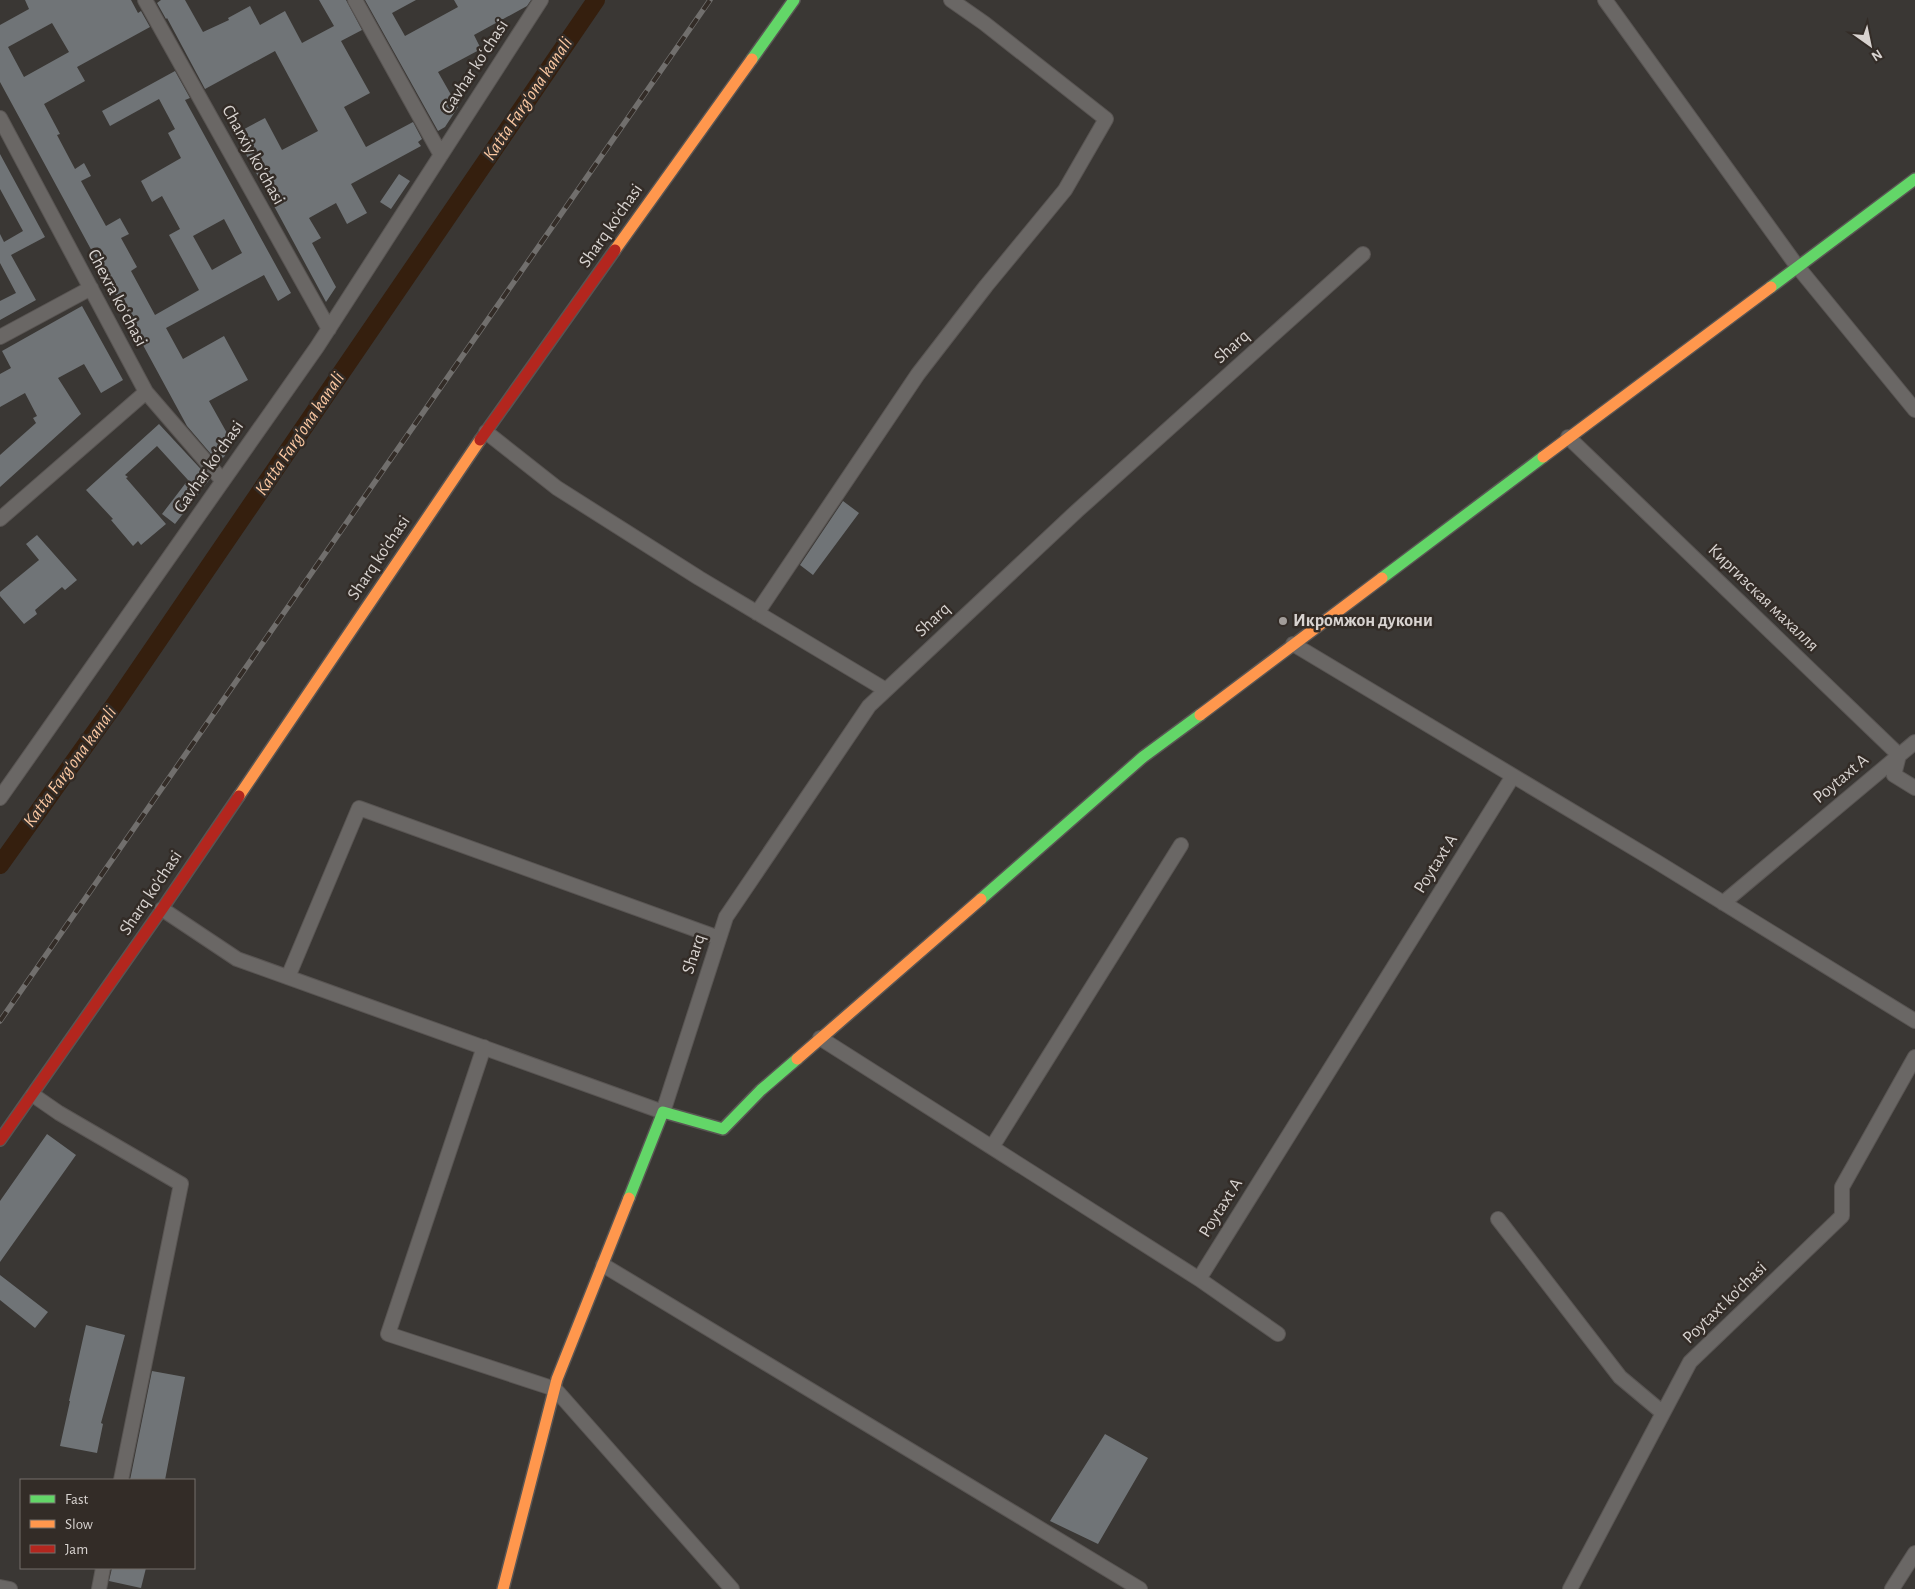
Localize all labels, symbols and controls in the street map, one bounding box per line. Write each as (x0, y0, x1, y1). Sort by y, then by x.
street label: Gavhar koʻchasi (438, 17, 512, 117)
north arrow (1845, 20, 1895, 70)
water label: Katta Farg'ona kanali (480, 34, 576, 164)
text: N (1869, 47, 1884, 64)
street label: Charxiy koʻchasi (218, 102, 288, 208)
street label: Sharq ko'chasi (576, 181, 646, 271)
street label: Chexra koʻchasi (84, 246, 150, 350)
street label: Sharq (1211, 327, 1253, 367)
water label: Katta Farg'ona kanali (252, 369, 348, 499)
street label: Gavhar koʻchasi (171, 418, 247, 516)
street label: Sharq ko'chasi (344, 513, 414, 603)
street label: Киргизская махалля (1704, 541, 1822, 655)
street label: Sharq (912, 600, 954, 640)
place label: Икромжон дукони (1293, 612, 1433, 630)
marker: Икромжон дукони (1277, 615, 1289, 627)
water label: Katta Farg'ona kanali (20, 703, 120, 831)
street label: Poytaxt A (1810, 751, 1872, 807)
street label: Poytaxt A (1411, 831, 1461, 897)
street label: Sharq ko'chasi (116, 848, 186, 938)
street label: Sharq (679, 932, 709, 976)
street label: Poytaxt A (1196, 1175, 1246, 1241)
street label: Poytaxt ko'chasi (1679, 1259, 1771, 1347)
legend (20, 1479, 195, 1569)
text: Fast (65, 1492, 89, 1507)
text: Slow (65, 1517, 93, 1532)
text: Jam (65, 1542, 88, 1557)

